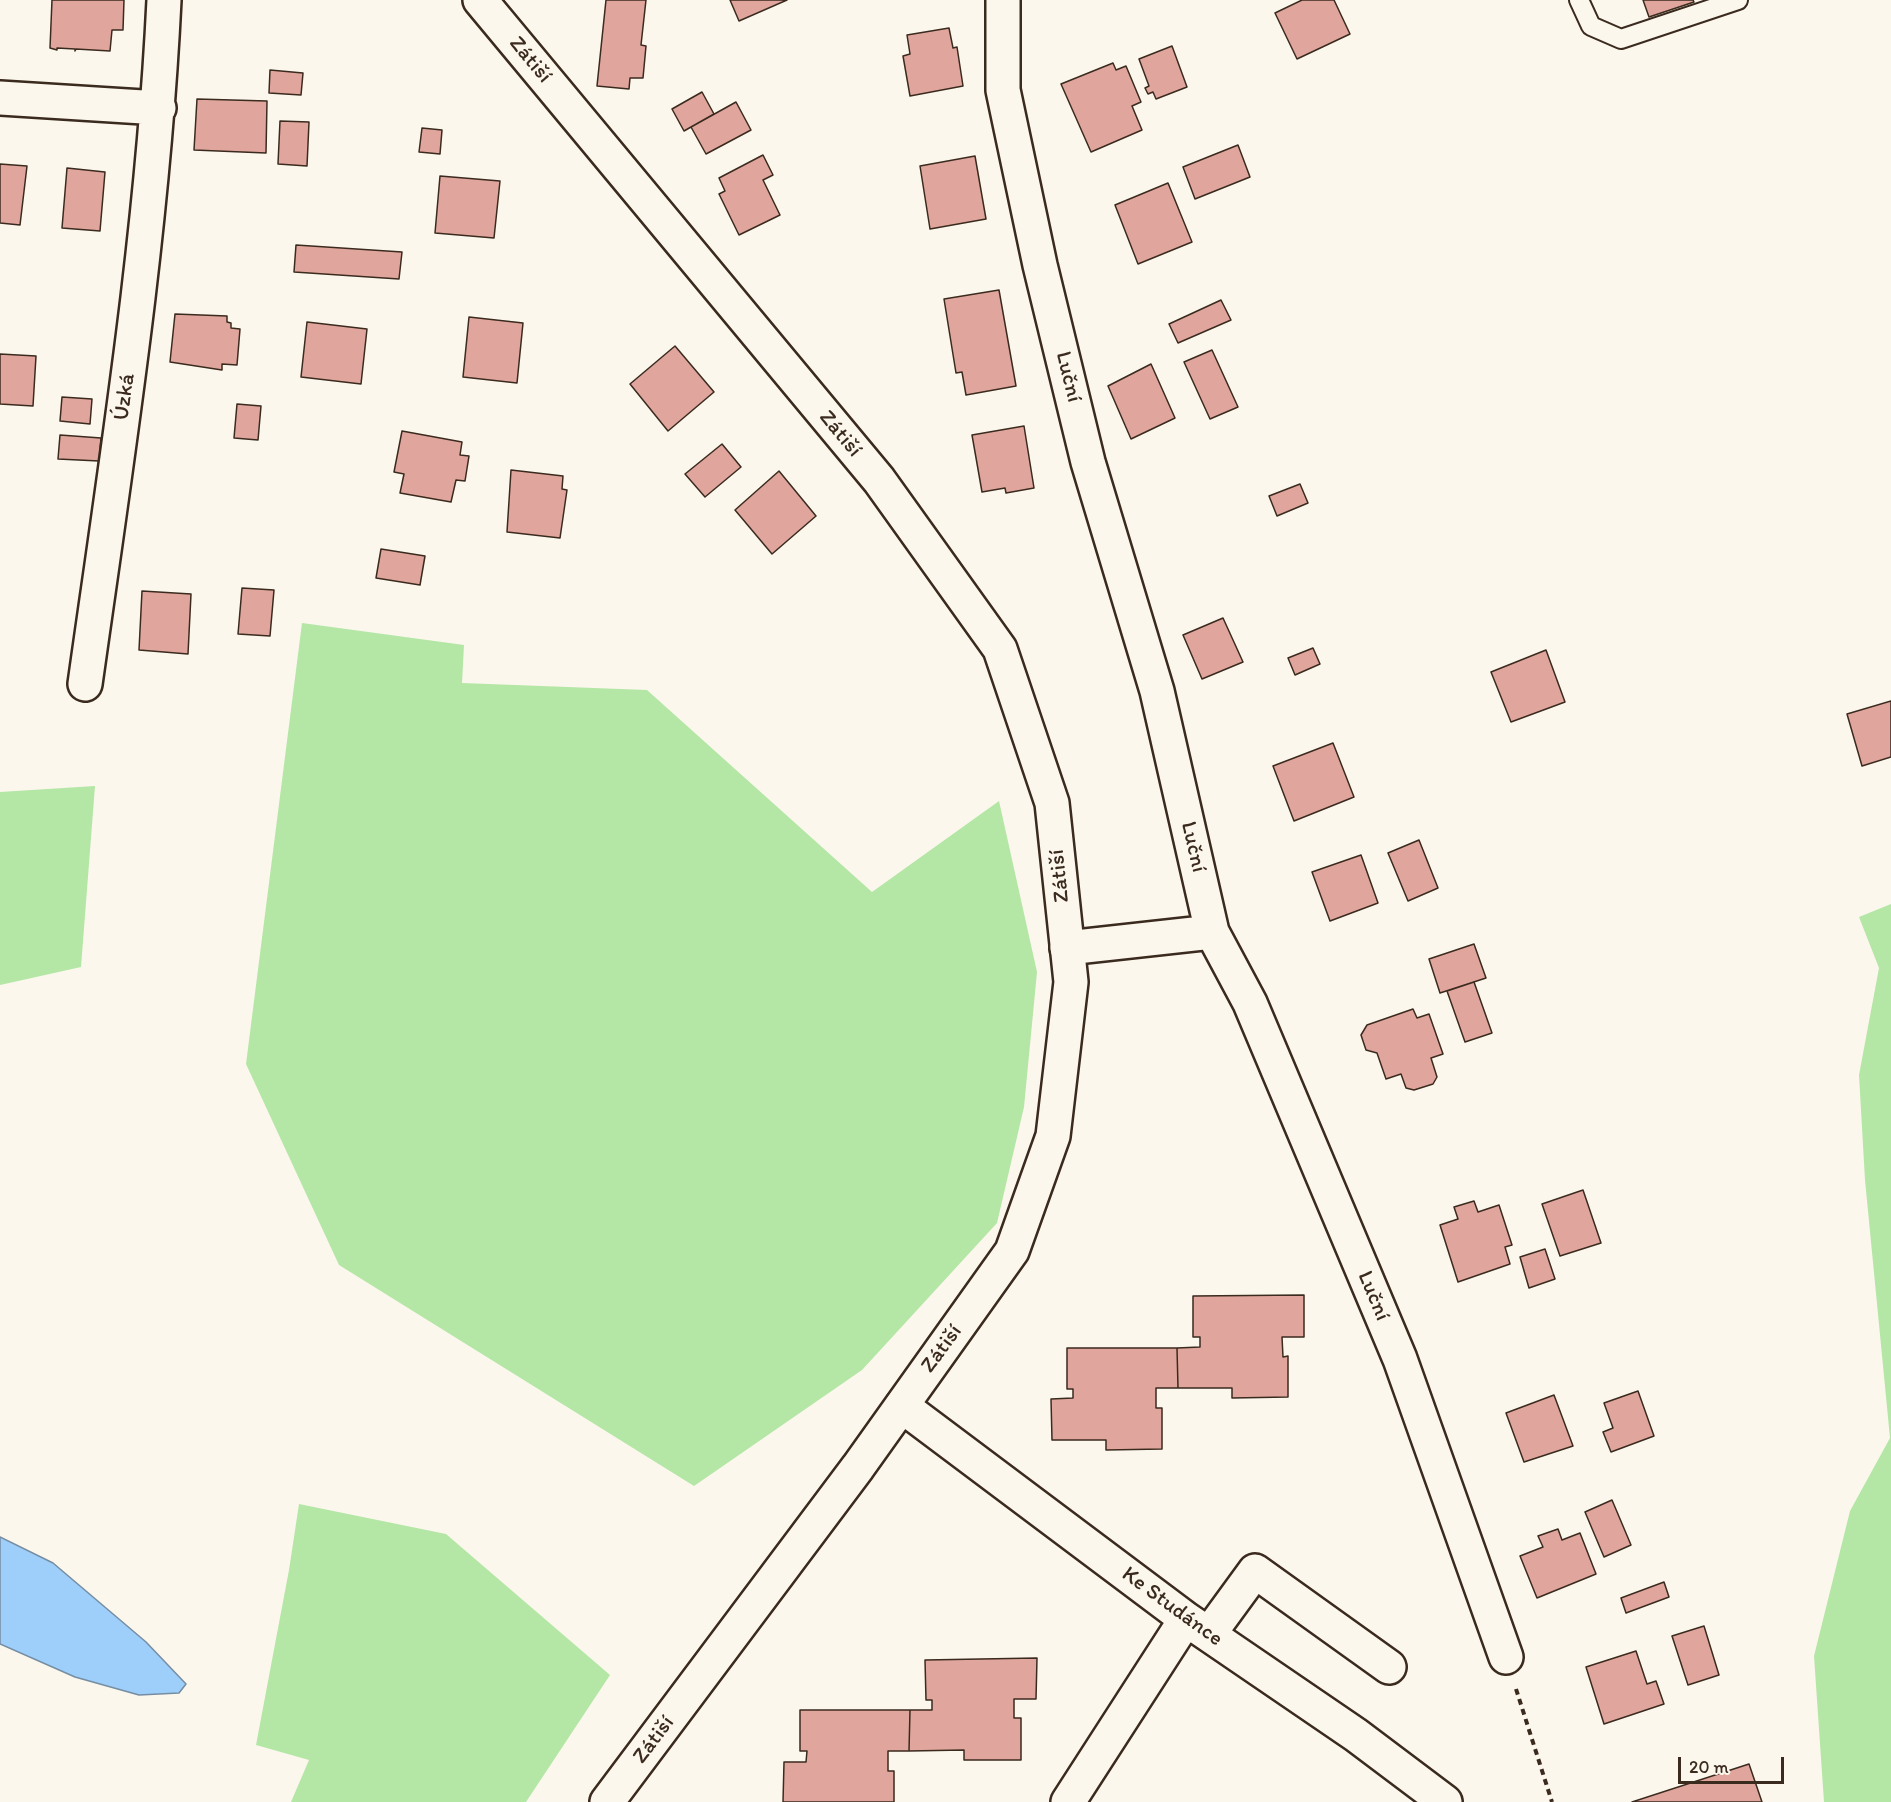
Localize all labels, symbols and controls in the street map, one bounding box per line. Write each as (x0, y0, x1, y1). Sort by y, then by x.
street label: Zátiší (503, 31, 557, 89)
street label: Luční (1049, 349, 1087, 405)
street label: Úzká (109, 372, 141, 422)
street label: Zátiší (813, 405, 867, 463)
street label: Luční (1174, 819, 1212, 875)
street label: Zátiší (1044, 848, 1076, 904)
street label: Luční (1351, 1267, 1395, 1325)
street label: Zátiší (916, 1320, 968, 1378)
street label: Ke Studánce (1116, 1561, 1228, 1653)
street label: Zátiší (627, 1711, 681, 1769)
scale bar (1681, 1745, 1788, 1783)
text: 20 m (1689, 1756, 1729, 1778)

